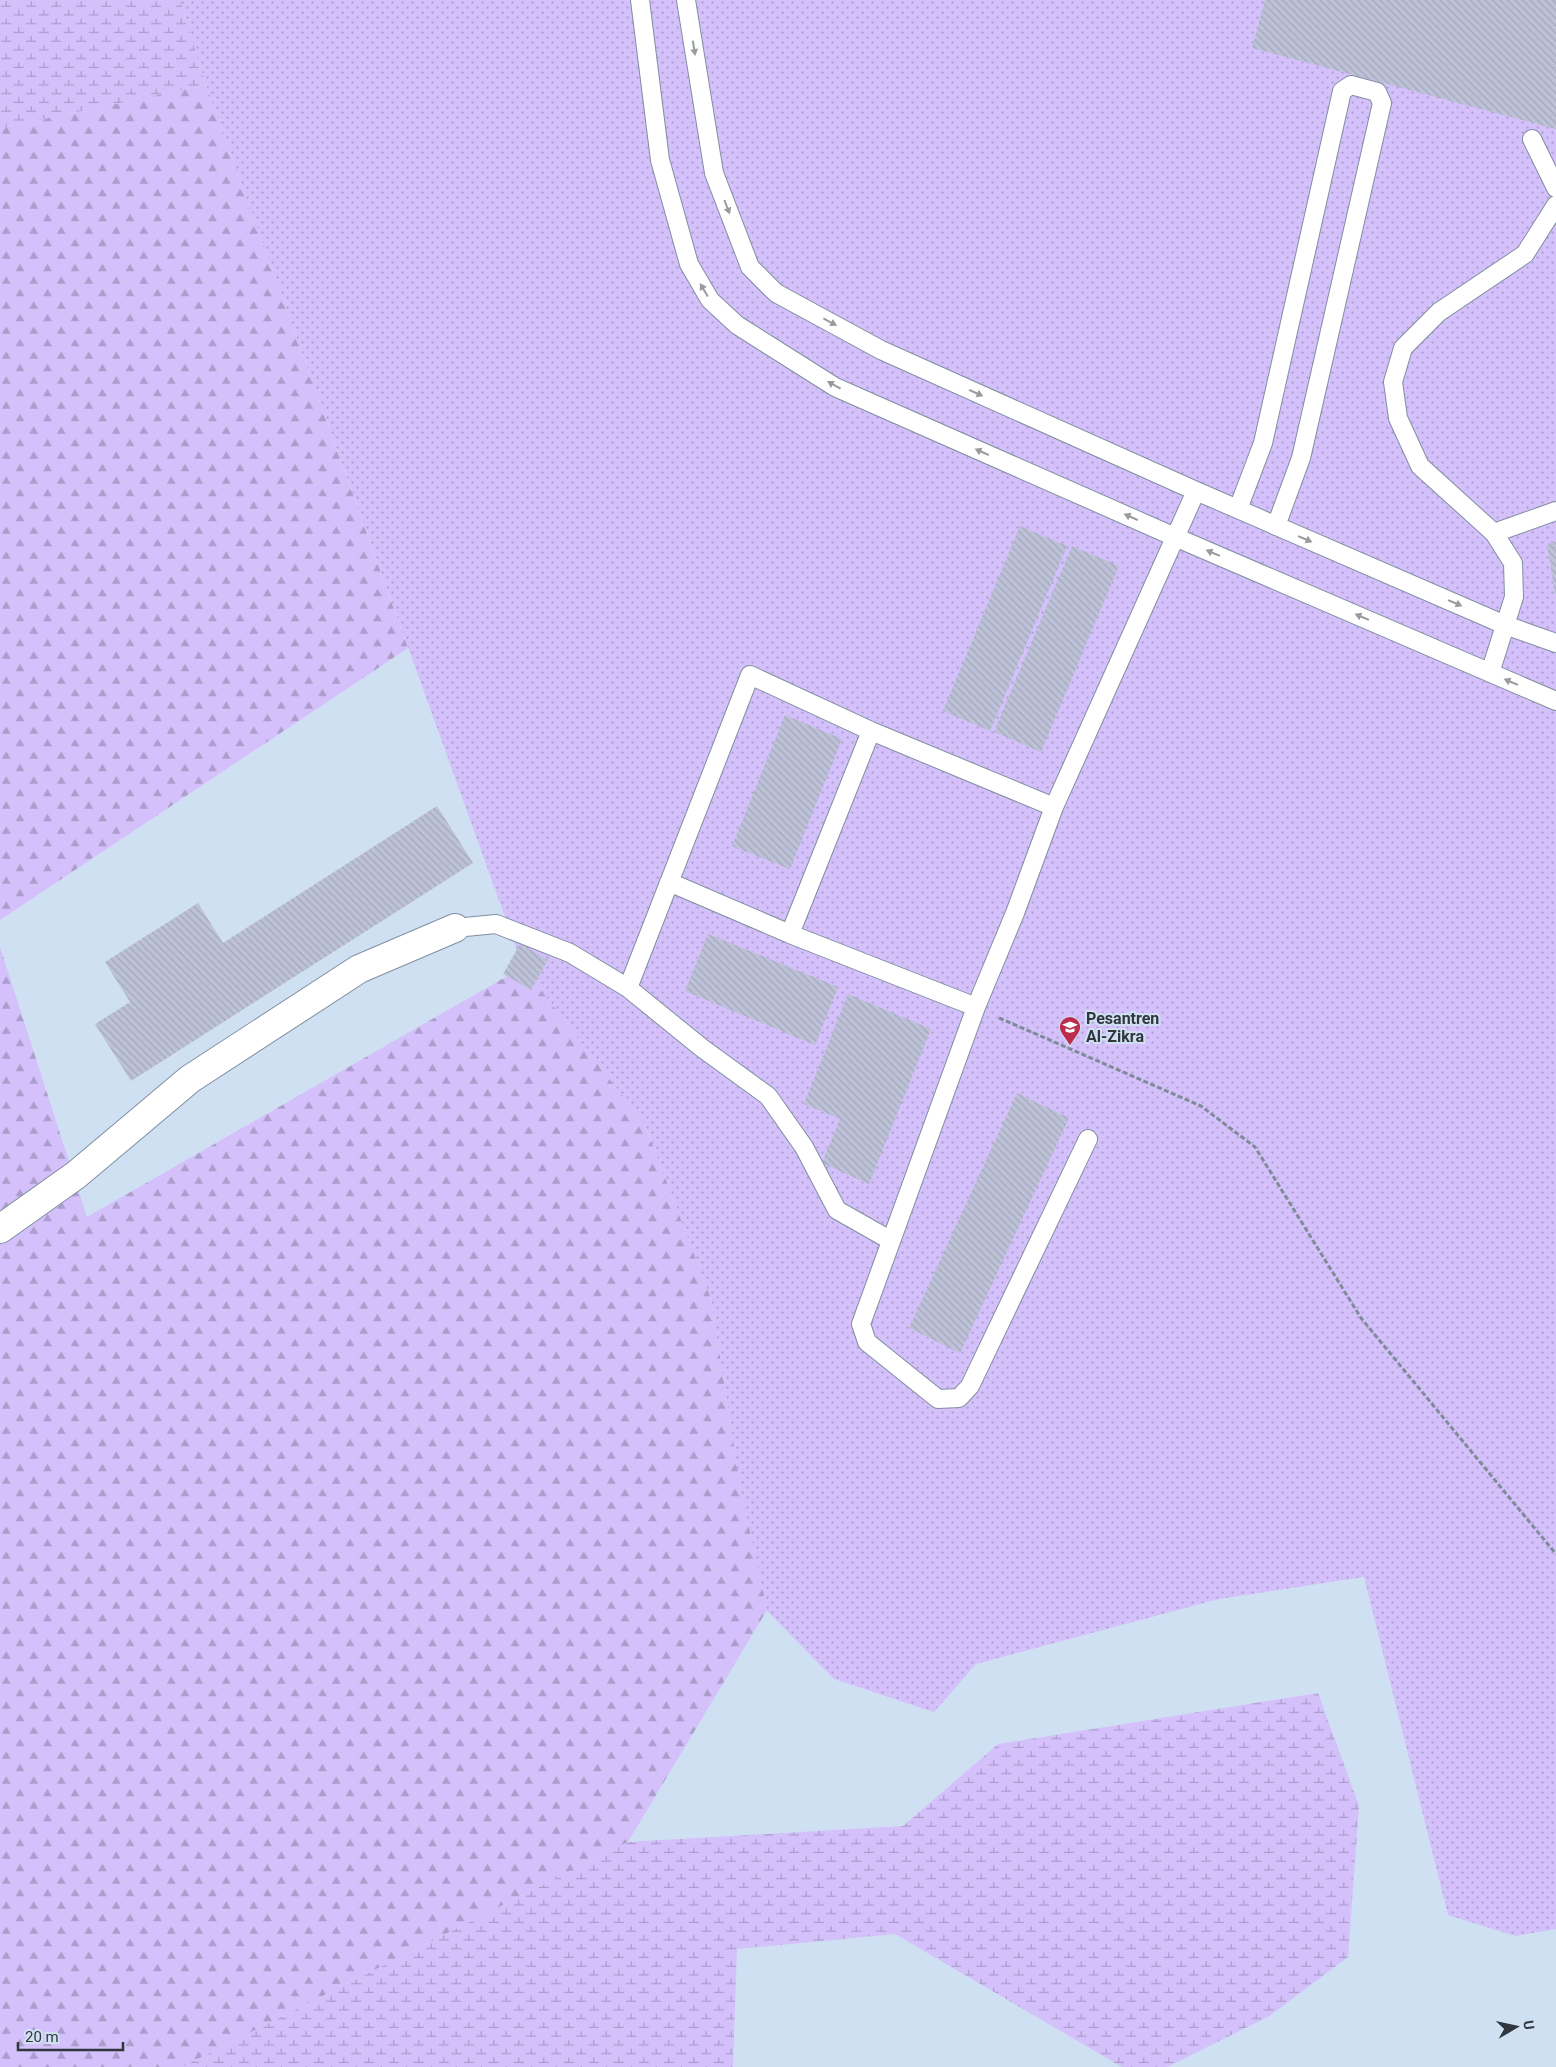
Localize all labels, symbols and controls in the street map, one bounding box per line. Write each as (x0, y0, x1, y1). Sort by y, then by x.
one-way arrow (690, 40, 698, 56)
one-way arrow (724, 199, 731, 214)
one-way arrow (699, 283, 708, 296)
one-way arrow (822, 318, 837, 326)
one-way arrow (827, 381, 840, 390)
one-way arrow (969, 389, 983, 397)
one-way arrow (975, 447, 989, 455)
one-way arrow (1124, 513, 1138, 521)
one-way arrow (1298, 535, 1313, 543)
one-way arrow (1205, 549, 1220, 557)
one-way arrow (1448, 600, 1462, 608)
one-way arrow (1355, 613, 1369, 621)
one-way arrow (1504, 677, 1518, 685)
place label: Pesantren Al-Zikra (1086, 1009, 1159, 1046)
school or university icon: Pesantren Al-Zikra (1058, 1015, 1082, 1046)
north arrow (1491, 2002, 1541, 2052)
text: U (1520, 2019, 1537, 2031)
scale bar (18, 2020, 122, 2052)
text: 20 m (25, 2028, 59, 2046)

